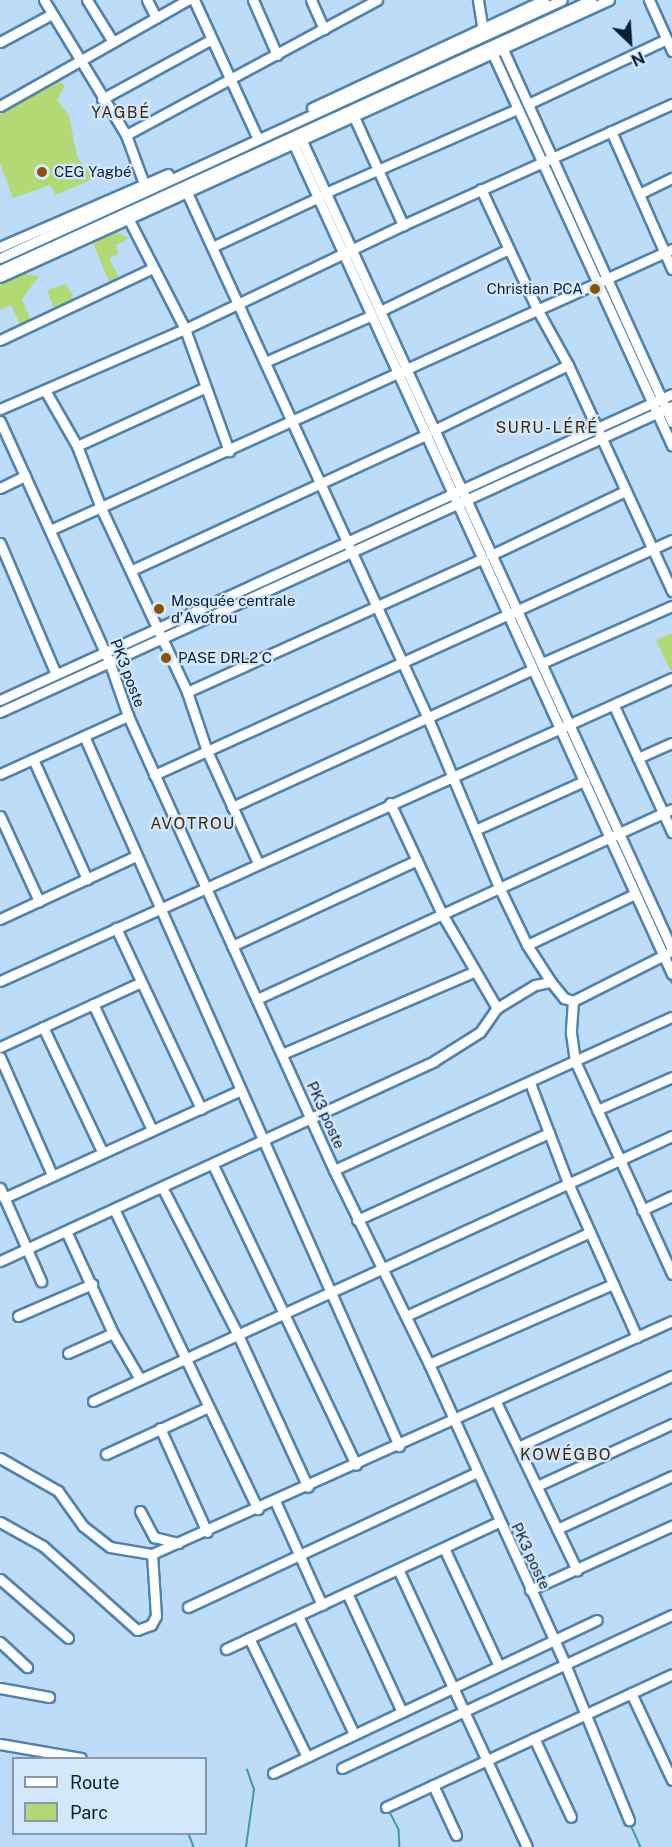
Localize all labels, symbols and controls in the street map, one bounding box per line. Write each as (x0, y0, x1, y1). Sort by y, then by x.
north arrow (600, 12, 660, 72)
text: N (628, 48, 648, 70)
district label: YAGBÉ (91, 103, 151, 123)
place label: CEG Yagbé (54, 163, 131, 181)
marker: CEG Yagbé (35, 165, 49, 179)
place label: Christian PCA (487, 280, 583, 298)
marker: Christian PCA (588, 282, 602, 296)
district label: SURU-LÉRÉ (495, 418, 599, 438)
place label: Mosquée centrale d'Avotrou (171, 591, 296, 626)
marker: Mosquée centrale d'Avotrou (152, 602, 166, 616)
street label: PK3 poste (107, 636, 149, 710)
place label: PASE DRL2 C (178, 649, 272, 667)
marker: PASE DRL2 C (159, 651, 173, 665)
district label: AVOTROU (150, 814, 236, 834)
street label: PK3 poste (303, 1079, 349, 1151)
district label: KOWÉGBO (520, 1445, 612, 1465)
street label: PK3 poste (508, 1520, 554, 1592)
legend (12, 1757, 207, 1835)
text: Route (70, 1772, 119, 1793)
text: Parc (70, 1802, 108, 1823)

